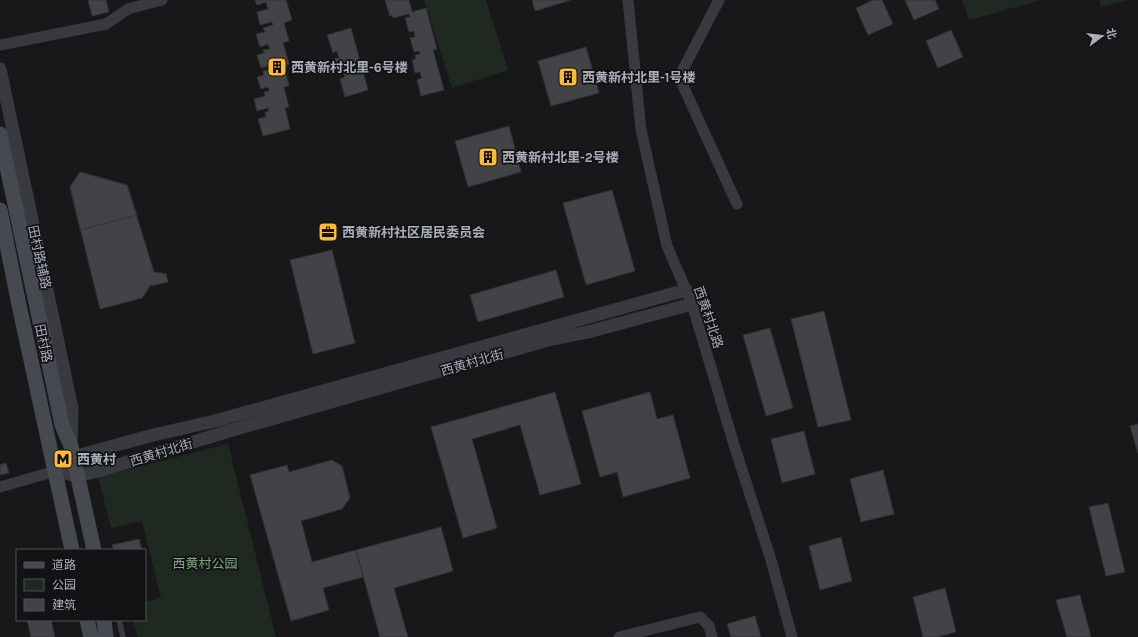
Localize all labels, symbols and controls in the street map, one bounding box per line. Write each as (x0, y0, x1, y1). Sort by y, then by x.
north arrow (1082, 16, 1122, 56)
text: 北 (1103, 27, 1119, 41)
building icon: 西黄新村北里-6号楼 (266, 56, 288, 78)
place label: 西黄新村北里-6号楼 (291, 60, 408, 75)
building icon: 西黄新村北里-1号楼 (557, 66, 579, 88)
place label: 西黄新村北里-1号楼 (582, 70, 696, 85)
building icon: 西黄新村北里-2号楼 (477, 146, 499, 168)
place label: 西黄新村北里-2号楼 (502, 150, 619, 165)
office icon: 西黄新村社区居民委员会 (317, 221, 339, 243)
street label: 田村路辅路 (25, 224, 54, 290)
place label: 西黄新村社区居民委员会 (342, 225, 485, 240)
street label: 西黄村北路 (691, 284, 726, 350)
street label: 田村路 (32, 322, 55, 364)
street label: 西黄村北街 (439, 346, 505, 379)
street label: 西黄村北街 (128, 436, 194, 469)
metro station icon: 西黄村 (52, 448, 74, 470)
place label: 西黄村 (77, 452, 116, 467)
legend (16, 549, 146, 621)
park label: 西黄村公园 (172, 556, 238, 571)
text: 道路 (52, 558, 76, 572)
text: 公园 (52, 578, 76, 592)
text: 建筑 (52, 598, 76, 612)

